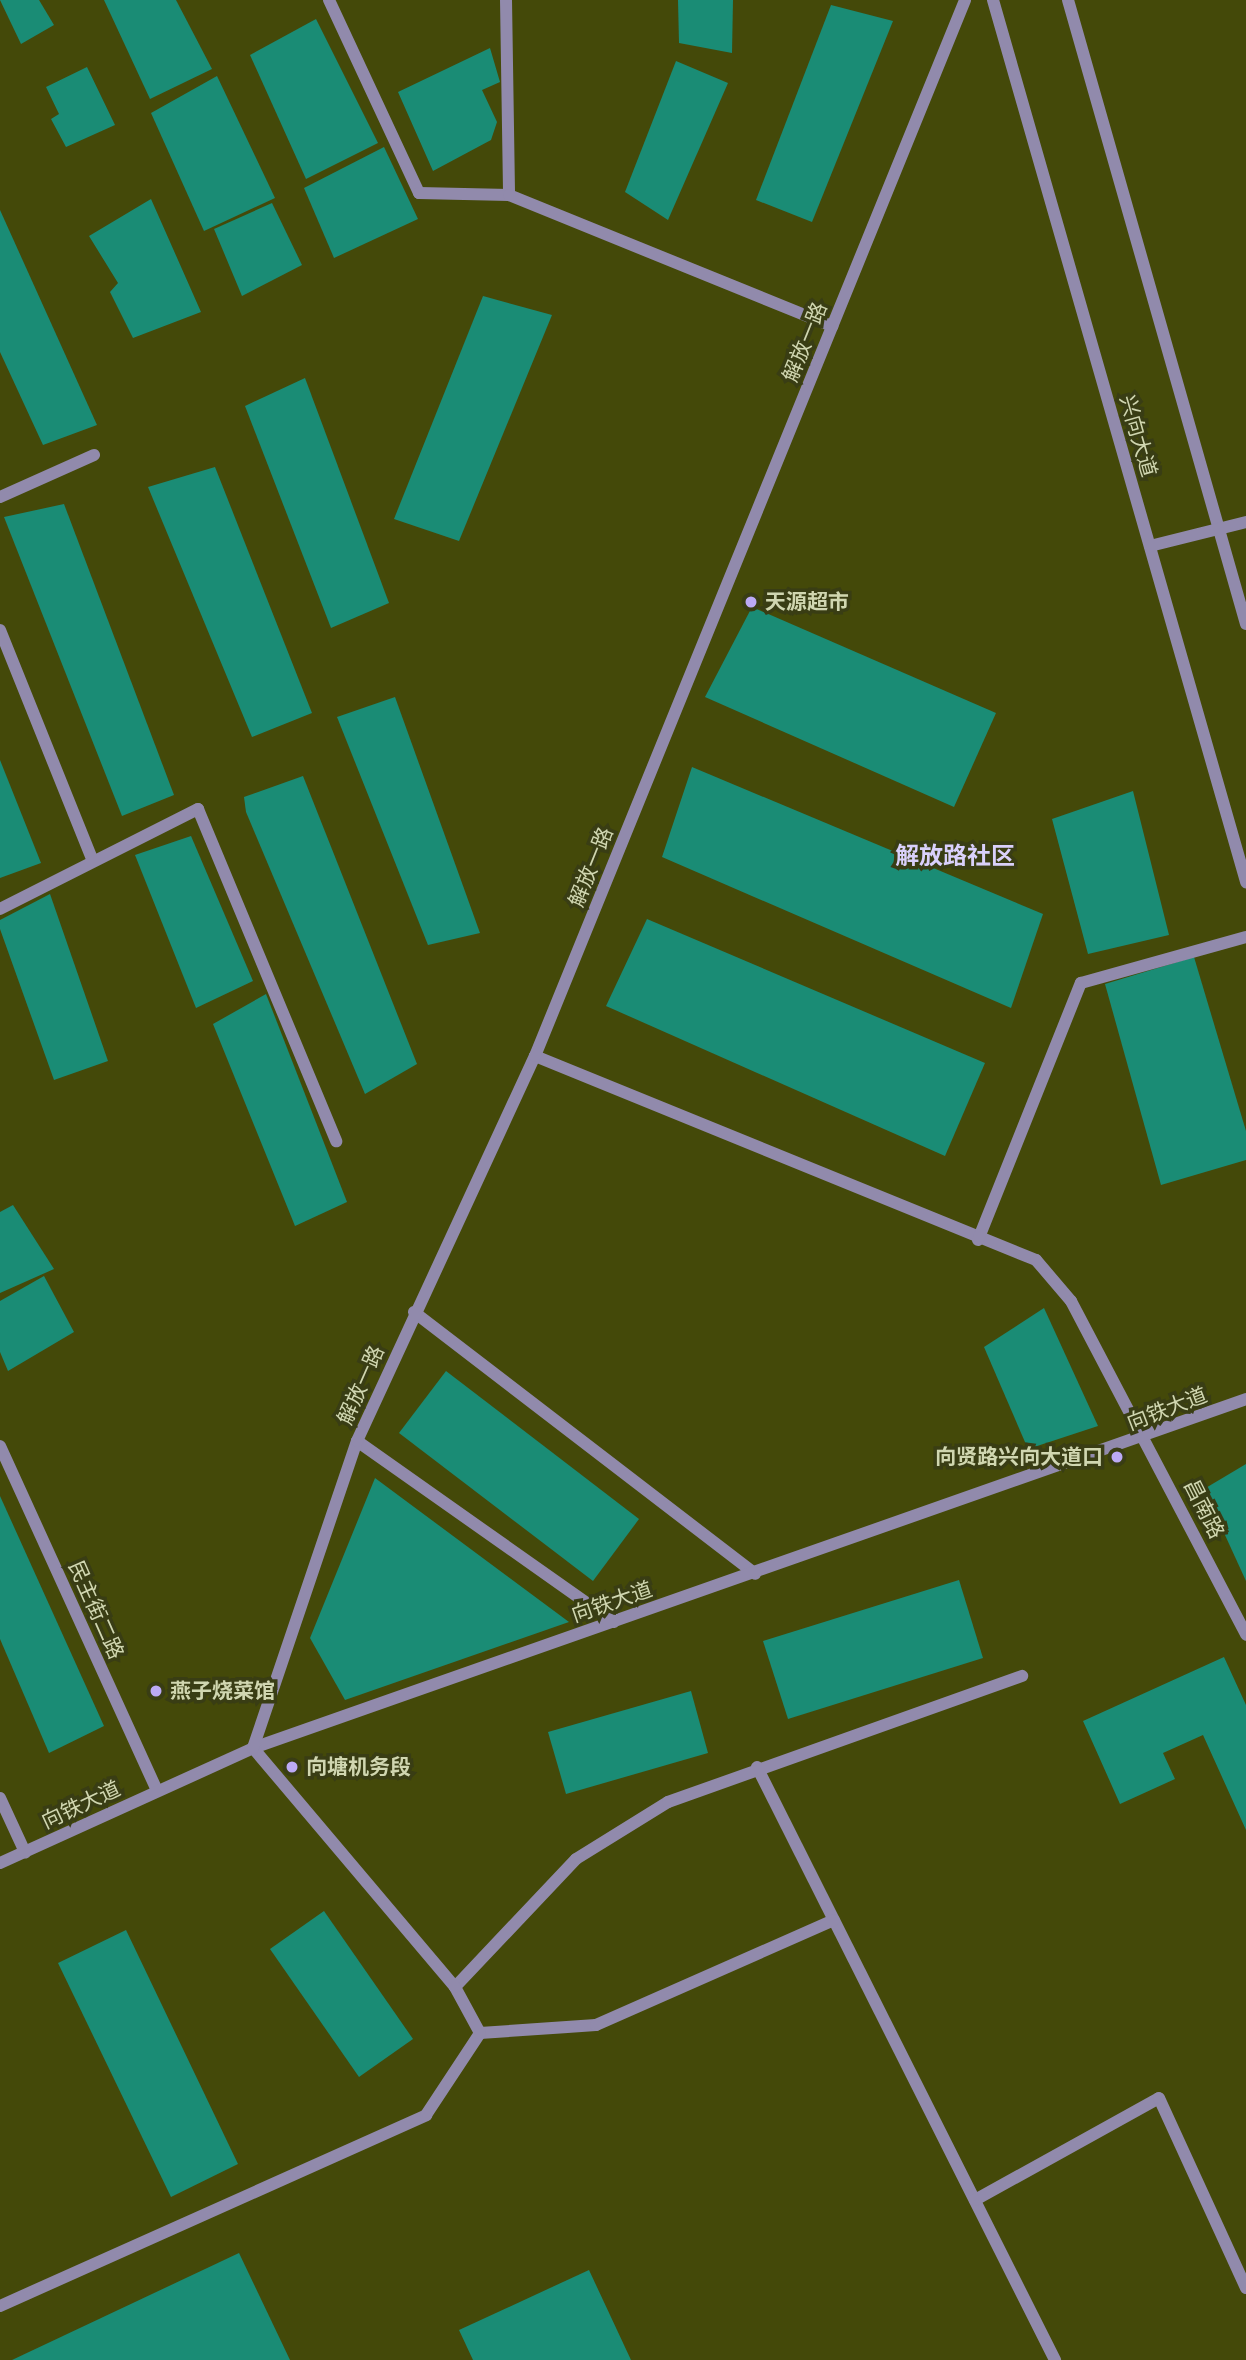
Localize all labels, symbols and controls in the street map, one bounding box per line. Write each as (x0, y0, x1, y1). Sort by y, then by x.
street label: 解放一路 (778, 298, 832, 386)
street label: 兴向大道 (1114, 392, 1162, 480)
place label: 天源超市 (765, 589, 849, 615)
marker: 天源超市 (743, 594, 759, 610)
street label: 解放一路 (564, 823, 618, 911)
district label: 解放路社区 (895, 842, 1015, 870)
street label: 解放一路 (332, 1342, 390, 1428)
street label: 向铁大道 (1123, 1382, 1211, 1436)
place label: 向贤路兴向大道口 (935, 1444, 1103, 1470)
marker: 向贤路兴向大道口 (1109, 1449, 1125, 1465)
street label: 昌南路 (1178, 1475, 1230, 1543)
street label: 民主街二路 (63, 1557, 129, 1663)
street label: 向铁大道 (568, 1576, 656, 1628)
place label: 燕子烧菜馆 (170, 1678, 275, 1704)
marker: 燕子烧菜馆 (148, 1683, 164, 1699)
place label: 向塘机务段 (306, 1754, 411, 1780)
marker: 向塘机务段 (284, 1759, 300, 1775)
street label: 向铁大道 (38, 1776, 124, 1834)

